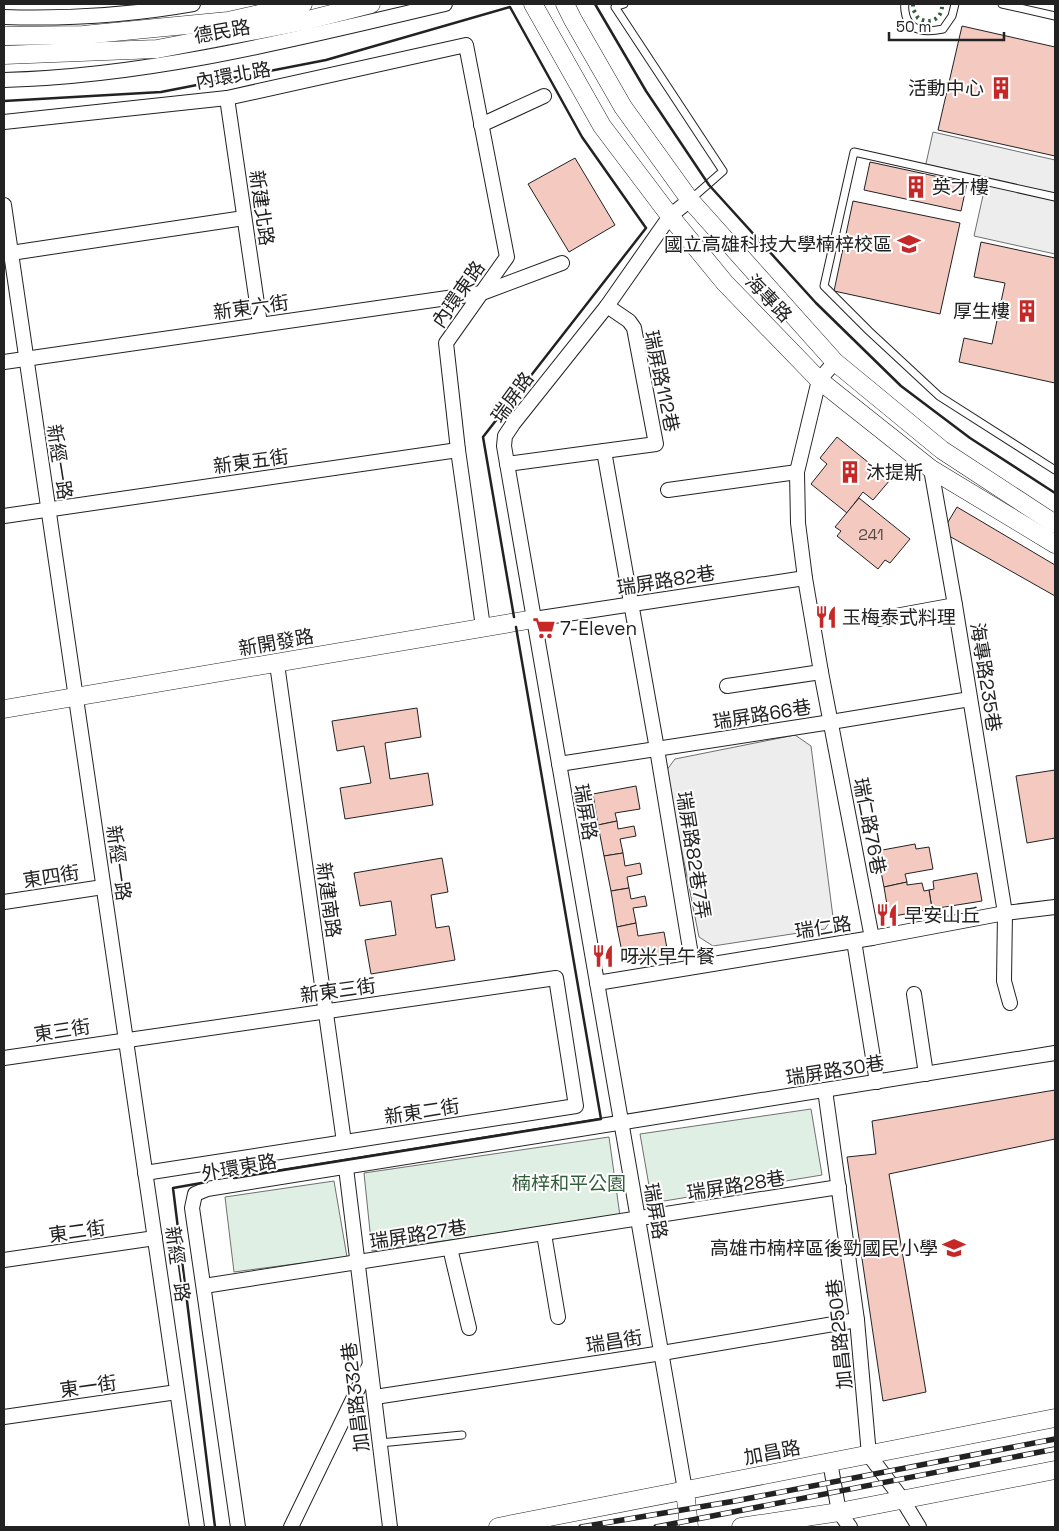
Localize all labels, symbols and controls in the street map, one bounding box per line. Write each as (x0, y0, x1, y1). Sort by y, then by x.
scale bar (889, 10, 1004, 42)
street label: 德民路 (192, 14, 252, 49)
text: 50 m (896, 17, 931, 36)
street label: 內環北路 (193, 57, 273, 94)
building icon: 活動中心 (988, 75, 1014, 101)
place label: 活動中心 (908, 76, 984, 101)
street label: 新建北路 (244, 169, 279, 247)
building icon: 英才樓 (903, 174, 929, 200)
place label: 英才樓 (932, 175, 989, 200)
school or university icon: 國立高雄科技大學楠梓校區 (896, 231, 922, 257)
place label: 國立高雄科技大學楠梓校區 (664, 232, 892, 257)
street label: 內環東路 (426, 256, 490, 333)
street label: 海專路 (740, 269, 797, 328)
street label: 新東六街 (212, 290, 290, 325)
building icon: 厚生樓 (1014, 298, 1040, 324)
place label: 厚生樓 (953, 299, 1010, 324)
street label: 瑞屏路112巷 (639, 328, 684, 434)
street label: 瑞屏路 (486, 367, 539, 428)
street label: 新經一路 (41, 423, 78, 502)
street label: 新東五街 (212, 444, 290, 479)
building icon: 沐提斯 (837, 459, 863, 485)
place label: 沐提斯 (866, 460, 923, 485)
house number: 241 (858, 524, 884, 545)
street label: 瑞屏路82巷 (615, 560, 717, 601)
restaurant icon: 玉梅泰式料理 (813, 604, 839, 630)
place label: 玉梅泰式料理 (842, 605, 956, 630)
supermarket icon: 7-Eleven (531, 615, 557, 641)
place label: 7-Eleven (560, 616, 637, 641)
street label: 海專路235巷 (965, 621, 1006, 733)
street label: 新開發路 (236, 624, 316, 661)
street label: 瑞屏路66巷 (711, 694, 813, 735)
street label: 瑞仁路76巷 (848, 776, 891, 877)
street label: 瑞屏路 (568, 782, 603, 842)
street label: 瑞屏路82巷7弄 (671, 789, 716, 921)
street label: 新經一路 (101, 824, 136, 902)
street label: 東四街 (21, 860, 81, 893)
street label: 新建南路 (311, 861, 346, 939)
restaurant icon: 早安山丘 (874, 902, 900, 928)
place label: 早安山丘 (904, 903, 980, 928)
street label: 瑞仁路 (793, 911, 853, 944)
restaurant icon: 呀米早午餐 (590, 943, 616, 969)
place label: 呀米早午餐 (620, 944, 715, 969)
street label: 新東三街 (299, 973, 377, 1008)
street label: 東三街 (32, 1014, 92, 1047)
street label: 瑞屏路30巷 (784, 1050, 886, 1091)
street label: 新東二街 (383, 1093, 462, 1130)
street label: 外環東路 (199, 1149, 279, 1186)
street label: 瑞屏路28巷 (685, 1165, 787, 1206)
park label: 楠梓和平公園 (512, 1171, 626, 1196)
street label: 瑞屏路 (638, 1181, 673, 1241)
street label: 瑞屏路27巷 (368, 1214, 468, 1255)
street label: 東二街 (47, 1215, 107, 1248)
street label: 新經一路 (160, 1225, 195, 1303)
school or university icon: 高雄市楠梓區後勁國民小學 (941, 1235, 967, 1261)
place label: 高雄市楠梓區後勁國民小學 (710, 1236, 938, 1261)
street label: 加昌路250巷 (821, 1277, 858, 1390)
street label: 瑞昌街 (584, 1325, 644, 1358)
street label: 加昌路332巷 (336, 1341, 375, 1453)
street label: 東一街 (58, 1370, 118, 1403)
street label: 加昌路 (742, 1435, 802, 1470)

